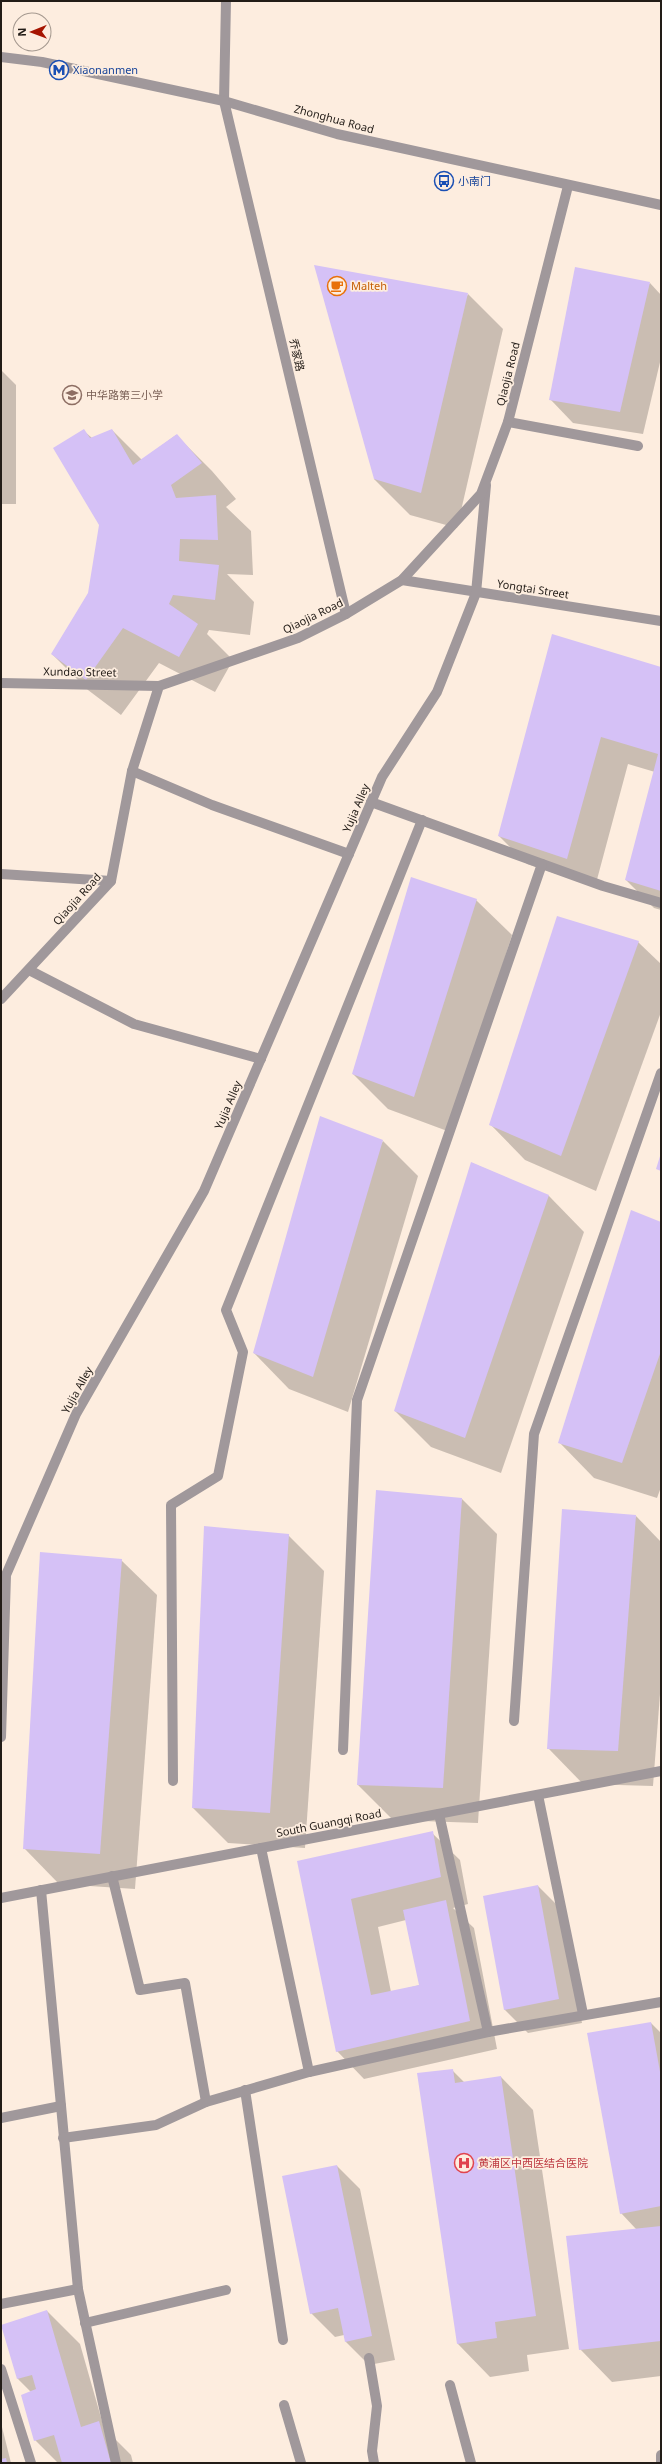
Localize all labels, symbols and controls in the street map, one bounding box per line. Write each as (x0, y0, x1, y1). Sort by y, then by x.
north arrow (12, 12, 52, 52)
text: N (14, 28, 29, 37)
metro station icon: Xiaonanmen (48, 59, 70, 81)
place label: Xiaonanmen (73, 62, 138, 77)
street label: Zhonghua Road (292, 101, 376, 136)
bus stop icon: 小南门 (433, 170, 455, 192)
place label: 小南门 (458, 173, 491, 188)
cafe icon: Malteh (326, 275, 348, 297)
place label: Malteh (351, 278, 387, 293)
street label: 乔家路 (286, 337, 309, 373)
street label: Qiaojia Road (492, 340, 523, 407)
school or university icon: 中华路第三小学 (61, 384, 83, 406)
place label: 中华路第三小学 (86, 387, 163, 402)
street label: Yongtai Street (496, 575, 570, 602)
street label: Qiaojia Road (280, 594, 345, 637)
street label: Xundao Street (43, 663, 117, 680)
street label: Yujia Alley (339, 781, 373, 835)
street label: Qiaojia Road (49, 869, 104, 928)
street label: Yujia Alley (211, 1078, 245, 1132)
street label: Yujia Alley (57, 1363, 96, 1416)
street label: South Guangqi Road (275, 1805, 383, 1840)
hospital icon: 黄浦区中西医结合医院 (453, 2152, 475, 2174)
place label: 黄浦区中西医结合医院 (478, 2155, 588, 2170)

